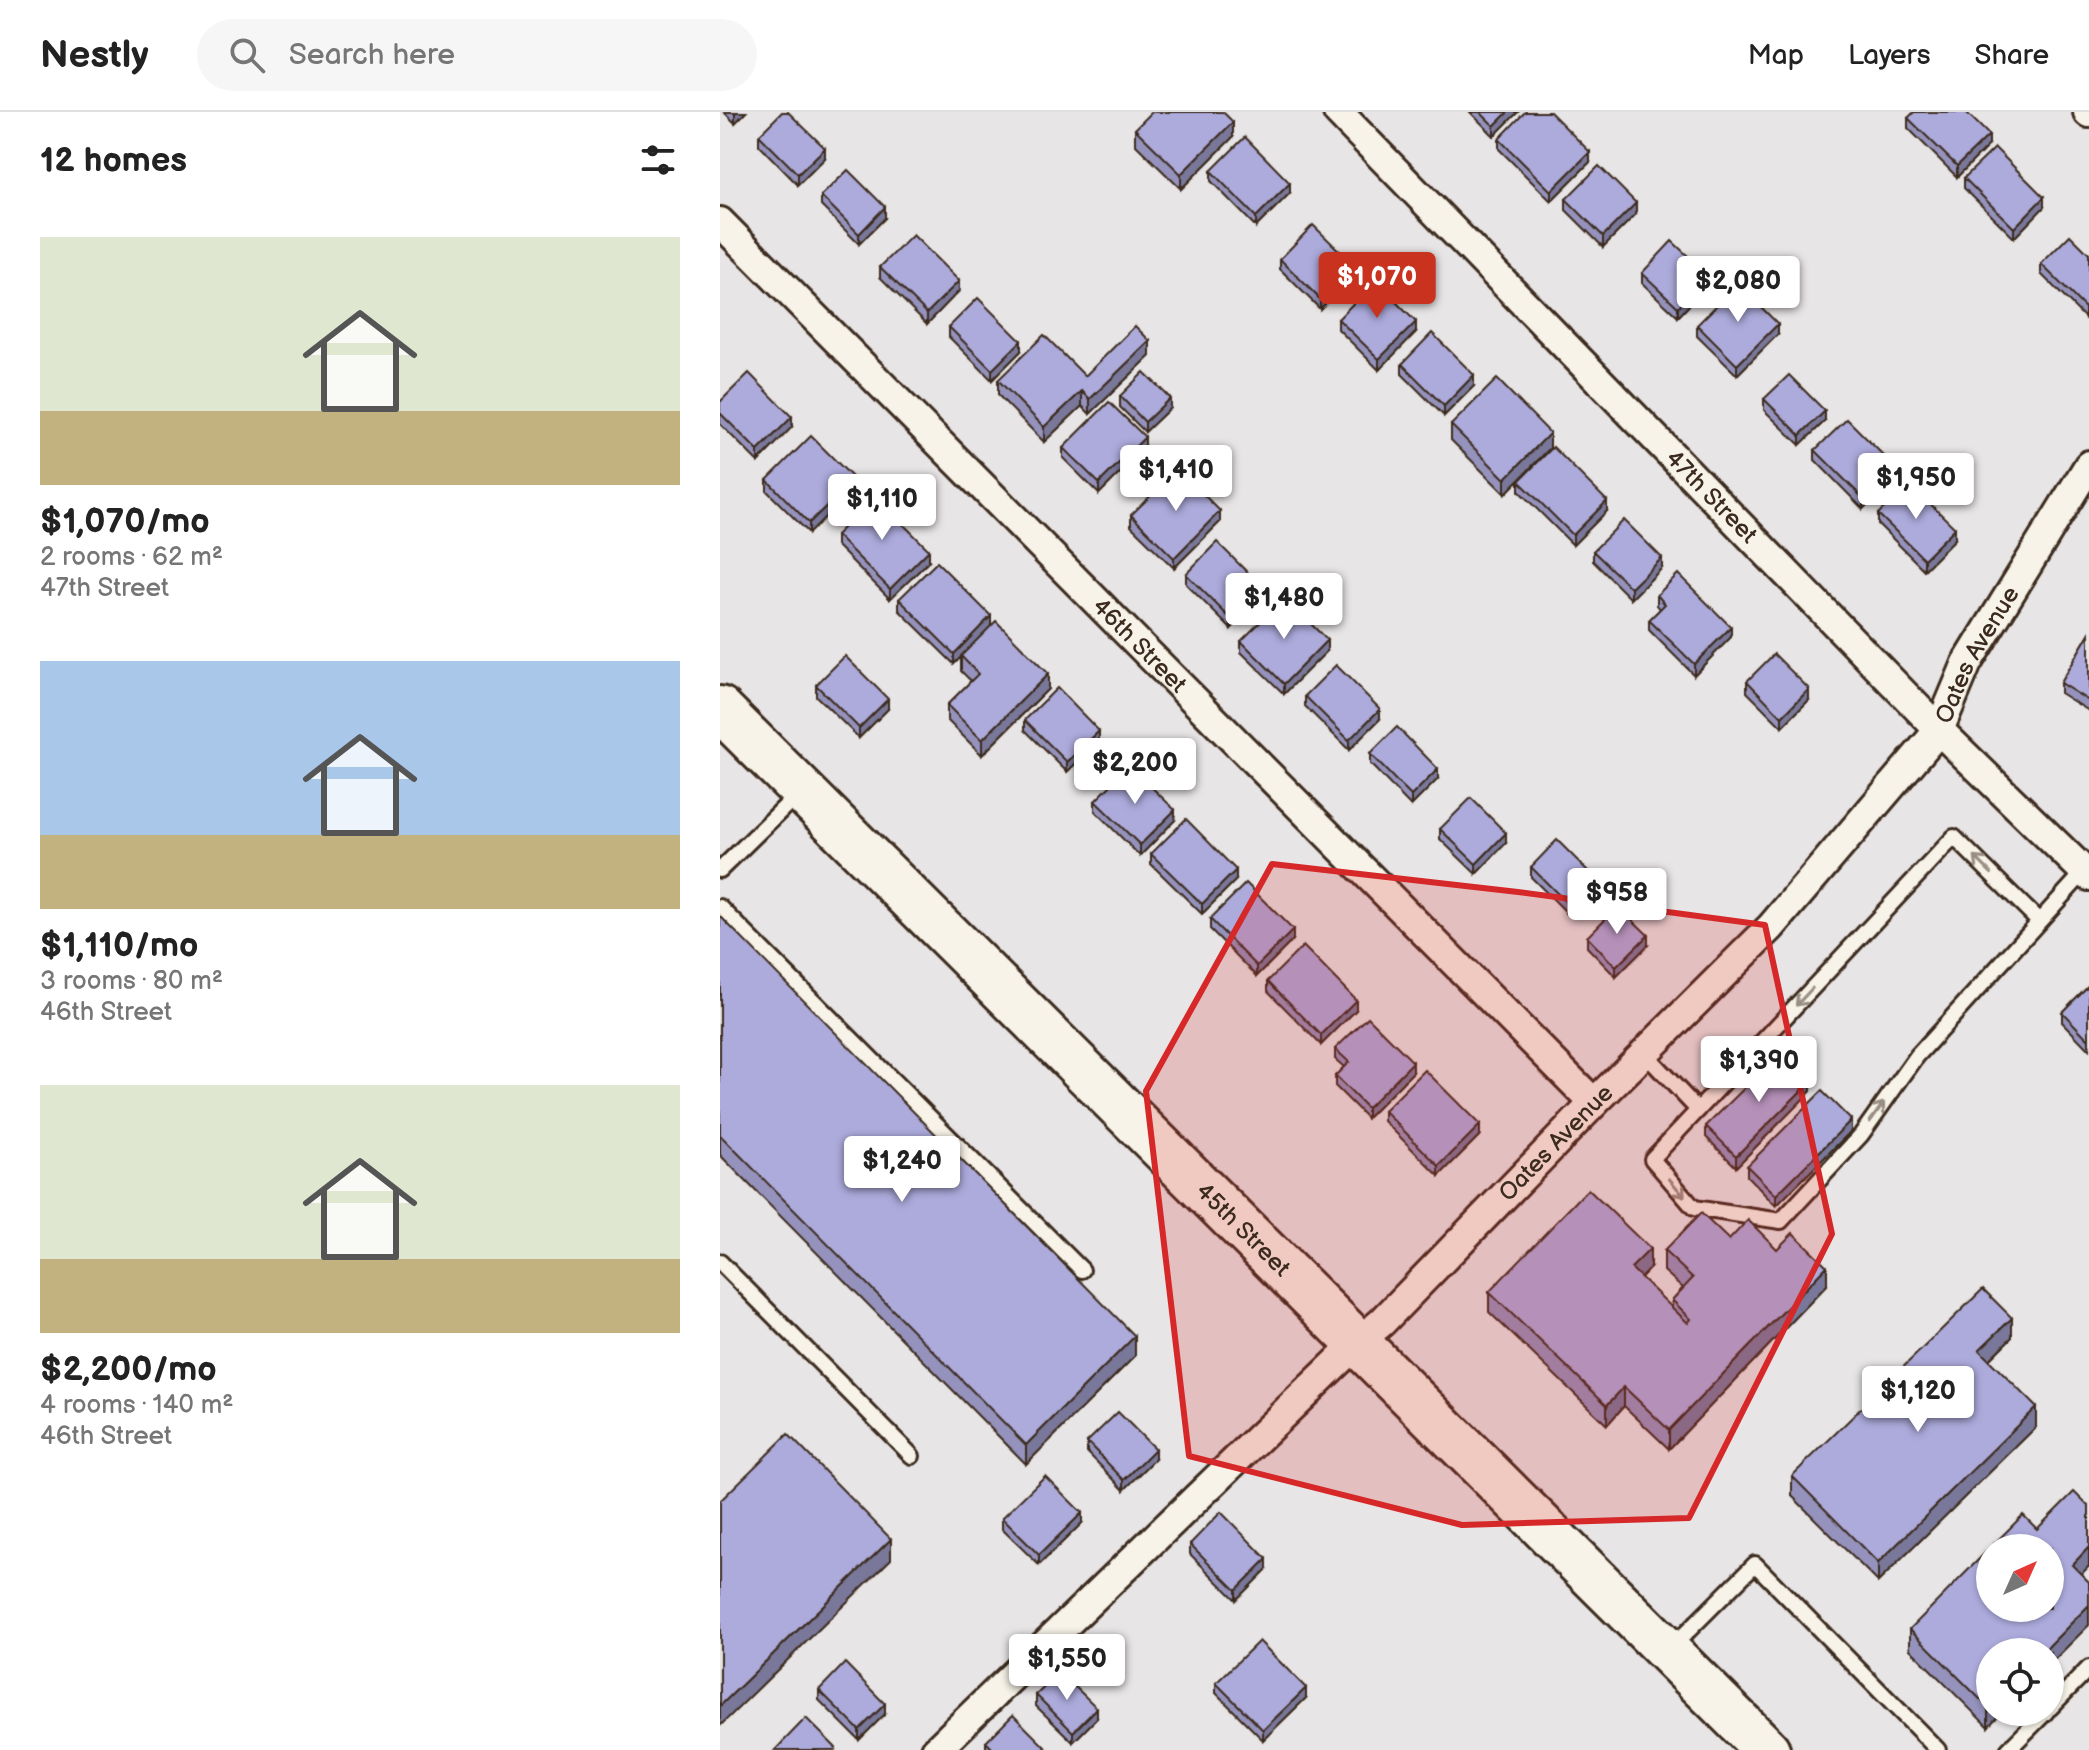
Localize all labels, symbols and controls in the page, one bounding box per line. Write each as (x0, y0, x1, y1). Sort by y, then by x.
search box (197, 19, 757, 91)
text: Nestly (40, 33, 149, 78)
icon: search (225, 33, 269, 77)
text: Search here (289, 37, 455, 73)
text: Map (1748, 39, 1804, 72)
text: Layers (1848, 39, 1931, 72)
text: Share (1975, 39, 2049, 72)
icon: filters (636, 138, 680, 182)
text: 12 homes (40, 140, 187, 181)
pin: $1,070 (1312, 252, 1442, 320)
pin: $2,080 (1673, 256, 1803, 324)
text: $1,070 (1337, 262, 1417, 293)
text: $2,080 (1695, 266, 1781, 297)
icon: home (288, 289, 432, 433)
street label: 47th Street (1660, 443, 1764, 549)
pin: $1,410 (1111, 445, 1241, 513)
pin: $1,950 (1851, 453, 1981, 521)
text: $1,410 (1138, 455, 1214, 486)
text: $1,950 (1876, 463, 1956, 494)
pin: $1,110 (817, 474, 947, 542)
text: $1,110 (846, 484, 918, 515)
text: $1,070/mo (40, 501, 210, 542)
text: 2 rooms · 62 m² (40, 542, 223, 573)
text: 47th Street (40, 573, 169, 604)
pin: $1,480 (1219, 573, 1349, 641)
street label: Oates Avenue (1929, 581, 2025, 728)
text: $1,480 (1244, 583, 1325, 614)
street label: 46th Street (1087, 592, 1193, 699)
icon: home (288, 713, 432, 857)
pin: $2,200 (1070, 738, 1200, 806)
text: $2,200 (1092, 748, 1178, 779)
one-way arrow (1974, 856, 1993, 875)
pin: $958 (1570, 868, 1664, 936)
text: $958 (1586, 878, 1649, 909)
text: $1,110/mo (40, 925, 198, 966)
text: 3 rooms · 80 m² (40, 966, 223, 997)
one-way arrow (1794, 987, 1813, 1007)
text: 46th Street (40, 997, 172, 1028)
pin: $1,390 (1694, 1036, 1824, 1104)
text: $1,390 (1719, 1046, 1799, 1077)
street label: Oates Avenue (1493, 1078, 1619, 1207)
one-way arrow (1869, 1101, 1886, 1123)
pin: $1,240 (837, 1136, 967, 1204)
icon: home (288, 1137, 432, 1281)
text: $1,240 (862, 1146, 942, 1177)
street label: 45th Street (1190, 1176, 1297, 1283)
one-way arrow (1668, 1177, 1686, 1198)
text: $2,200/mo (40, 1349, 217, 1390)
pin: $1,120 (1853, 1366, 1983, 1434)
text: $1,120 (1880, 1376, 1956, 1407)
text: 4 rooms · 140 m² (40, 1390, 234, 1421)
text: 46th Street (40, 1421, 172, 1452)
north arrow (1976, 1534, 2064, 1622)
map controls (1976, 1534, 2064, 1726)
pin: $1,550 (1002, 1634, 1132, 1702)
button: locate (1976, 1638, 2064, 1726)
text: $1,550 (1027, 1644, 1107, 1675)

